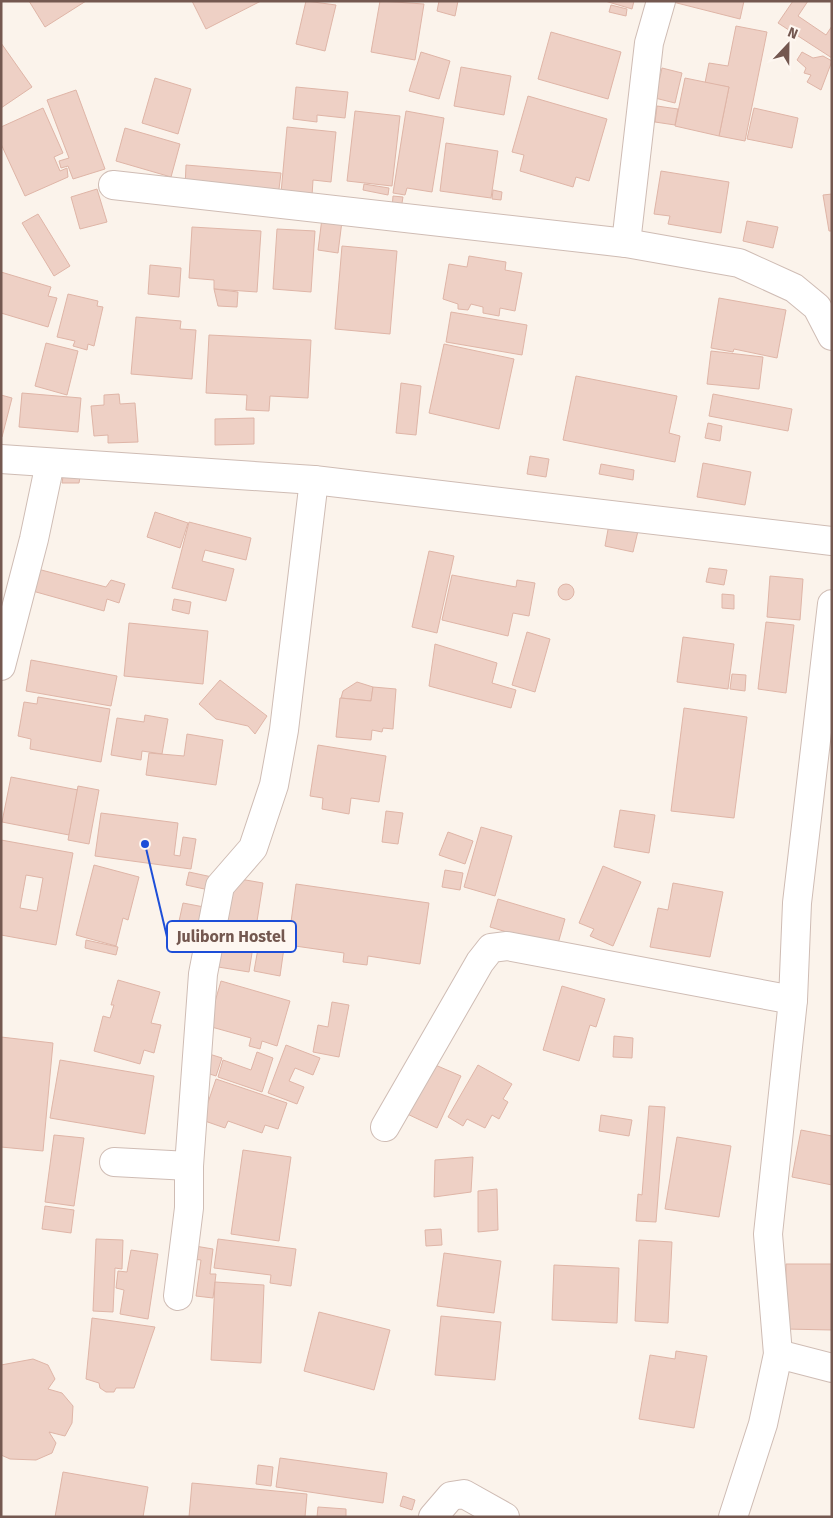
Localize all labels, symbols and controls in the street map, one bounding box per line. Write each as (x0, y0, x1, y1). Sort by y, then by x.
north arrow (763, 20, 813, 70)
text: N (785, 24, 800, 43)
callout: Juliborn Hostel (167, 921, 296, 952)
text: Juliborn Hostel (175, 927, 286, 946)

